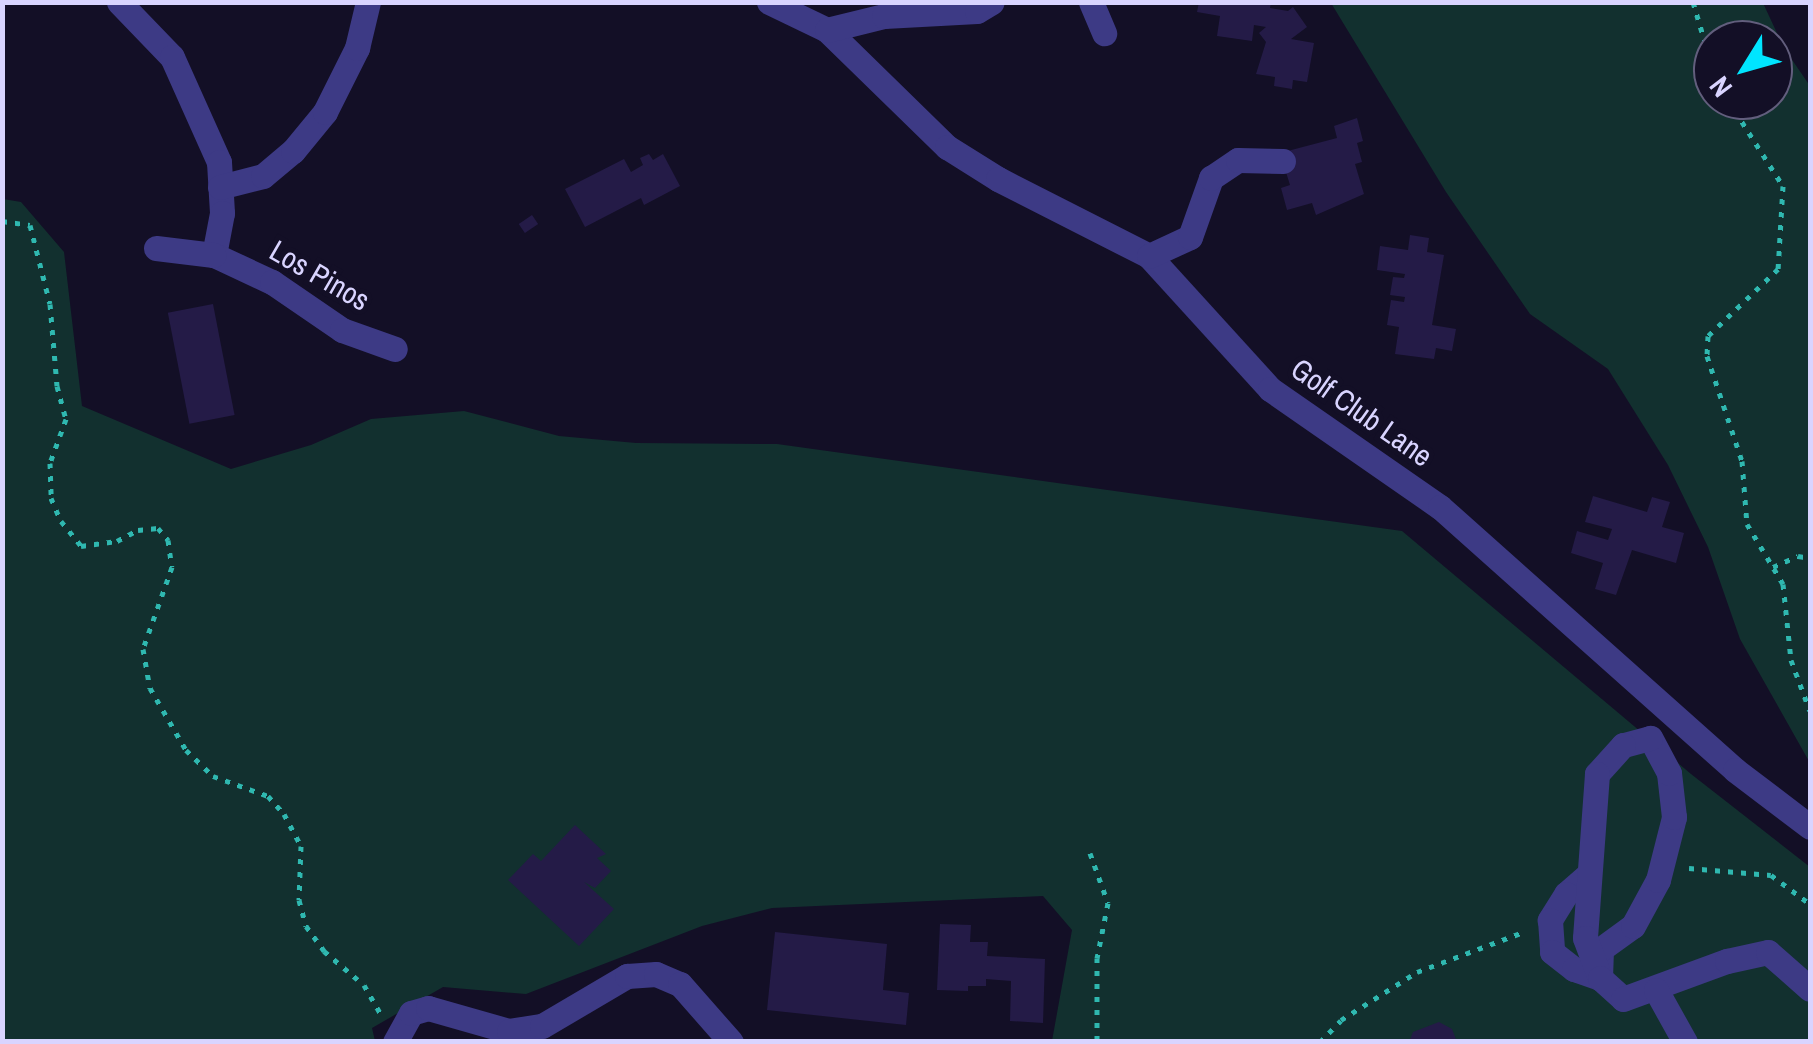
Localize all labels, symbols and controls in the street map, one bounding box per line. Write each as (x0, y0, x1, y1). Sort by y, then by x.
north arrow (1693, 20, 1793, 120)
text: N (1700, 69, 1741, 105)
street label: Los Pinos (264, 232, 376, 318)
street label: Golf Club Lane (1284, 350, 1440, 474)

